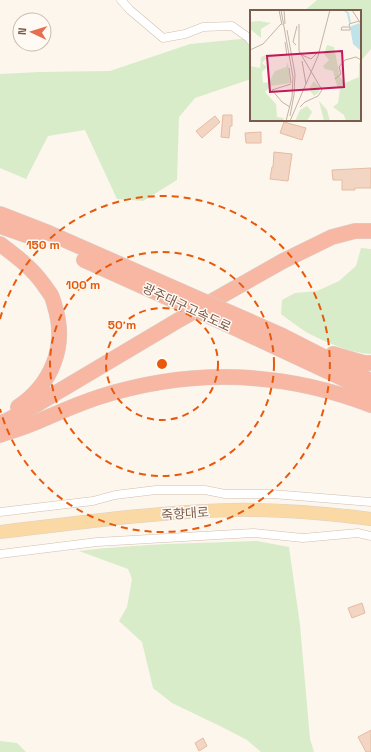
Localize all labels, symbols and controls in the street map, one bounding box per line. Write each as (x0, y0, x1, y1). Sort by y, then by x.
inset map (250, 10, 361, 121)
north arrow (12, 12, 52, 52)
text: N (15, 27, 29, 35)
text: 150 m (26, 237, 60, 253)
text: 100 m (66, 277, 100, 293)
street label: 광주대구고속도로 (140, 280, 234, 335)
text: 50 m (108, 317, 136, 333)
centre of rings (155, 357, 169, 371)
street label: 죽향대로 (161, 503, 210, 524)

